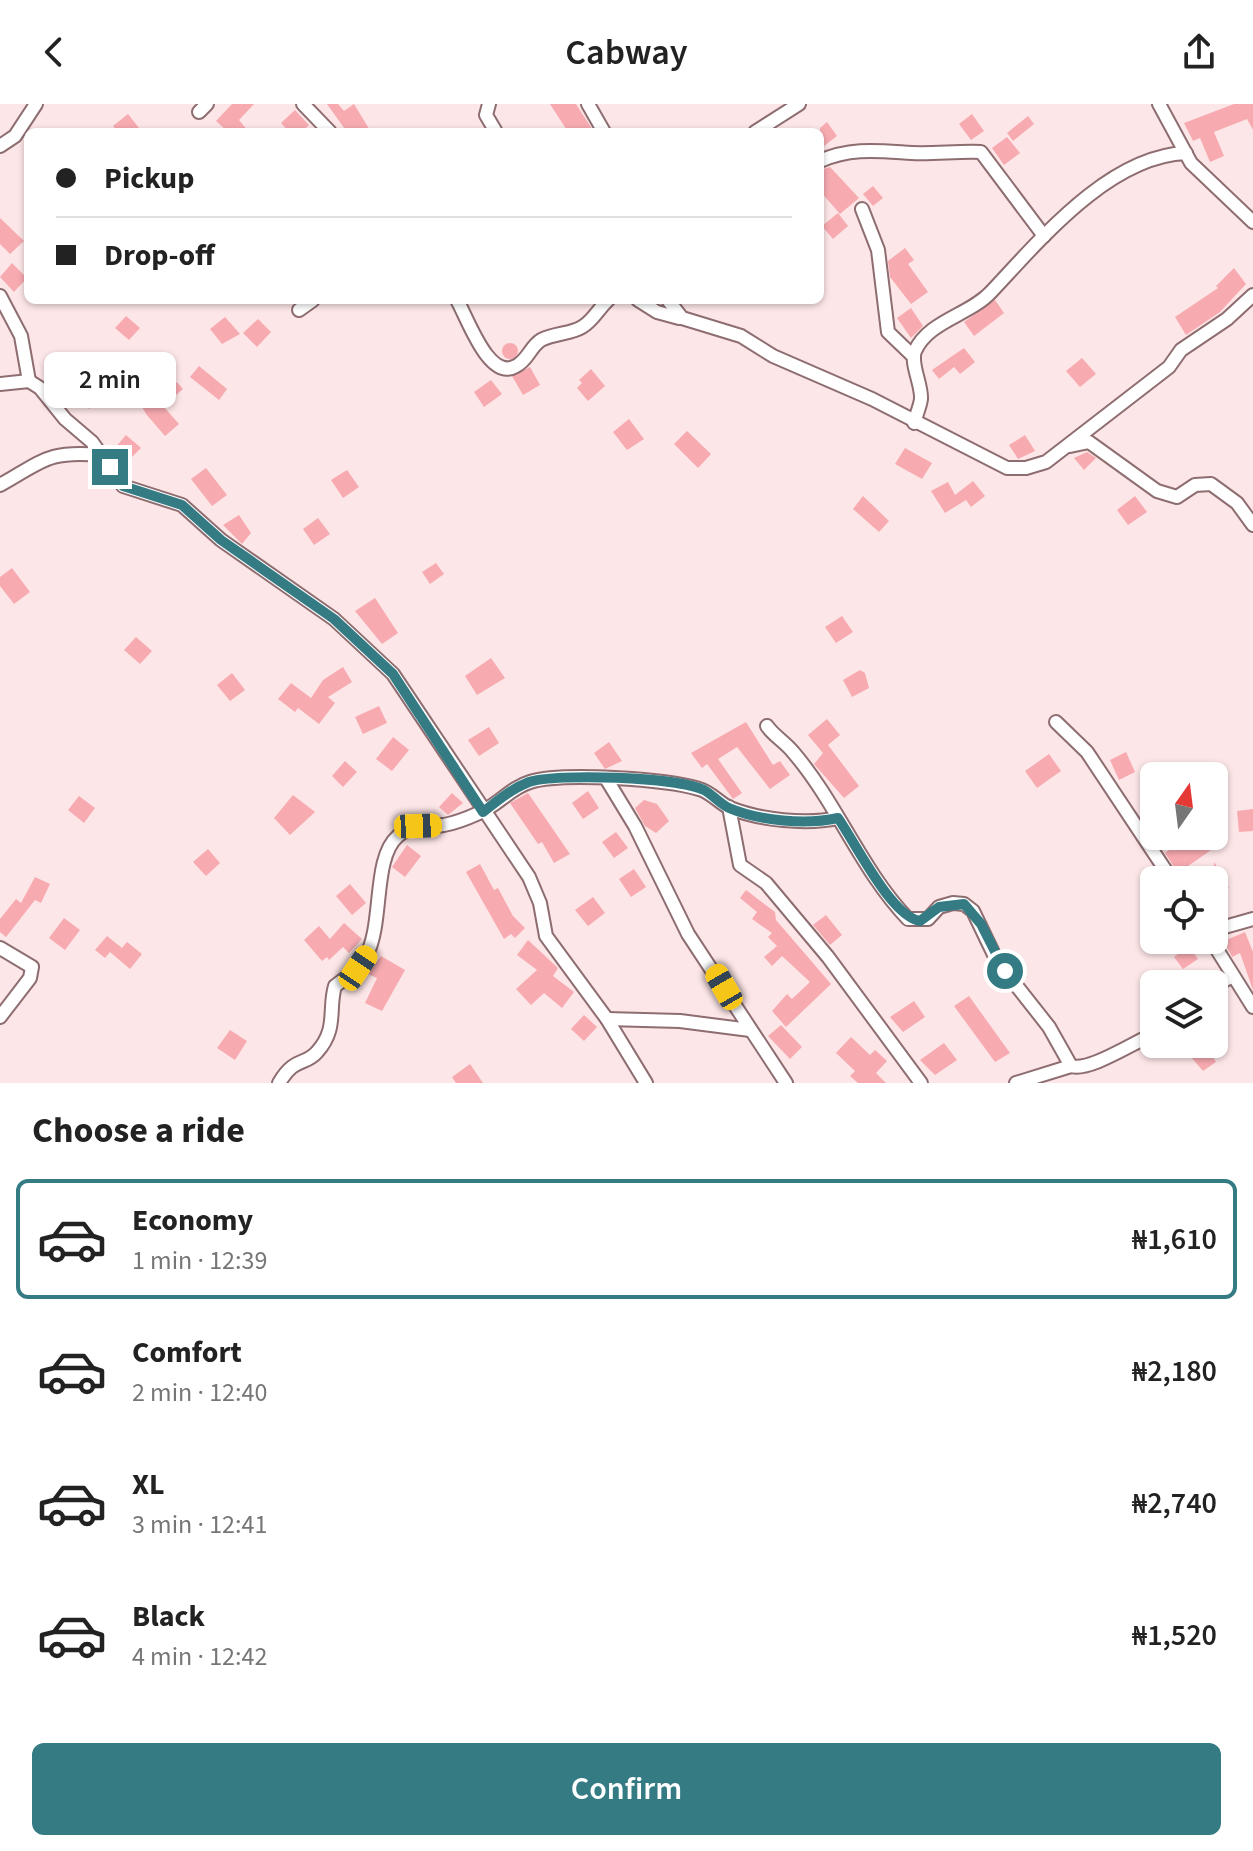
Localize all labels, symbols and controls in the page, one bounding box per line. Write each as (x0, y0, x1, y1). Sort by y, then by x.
text: Cabway (565, 27, 688, 78)
icon: back (32, 30, 76, 74)
icon: share (1177, 30, 1221, 74)
text: Pickup (104, 157, 194, 200)
text: Drop-off (104, 234, 215, 277)
callout: 2 min (44, 351, 176, 407)
text: 2 min (79, 361, 141, 398)
route end (92, 449, 128, 485)
north arrow (1140, 762, 1228, 850)
map controls (1140, 762, 1228, 1058)
car (394, 813, 442, 839)
button: locate (1140, 866, 1228, 954)
car (335, 941, 381, 995)
route start (987, 953, 1023, 989)
car (702, 960, 746, 1014)
button: layers (1140, 970, 1228, 1058)
text: Choose a ride (32, 1105, 245, 1156)
text: Economy (132, 1199, 253, 1242)
icon: car (36, 1203, 108, 1275)
text: ₦1,610 (1132, 1218, 1217, 1261)
text: 1 min · 12:39 (132, 1242, 267, 1279)
text: Comfort (132, 1331, 242, 1374)
icon: car (36, 1335, 108, 1407)
text: ₦2,180 (1132, 1350, 1217, 1393)
text: 2 min · 12:40 (132, 1374, 267, 1411)
text: XL (132, 1463, 165, 1506)
icon: car (36, 1467, 108, 1539)
text: ₦2,740 (1132, 1482, 1217, 1525)
text: 3 min · 12:41 (132, 1506, 267, 1543)
text: Black (132, 1595, 205, 1638)
icon: car (36, 1599, 108, 1671)
text: ₦1,520 (1132, 1614, 1217, 1657)
text: 4 min · 12:42 (132, 1638, 267, 1675)
button: Confirm (32, 1743, 1221, 1835)

